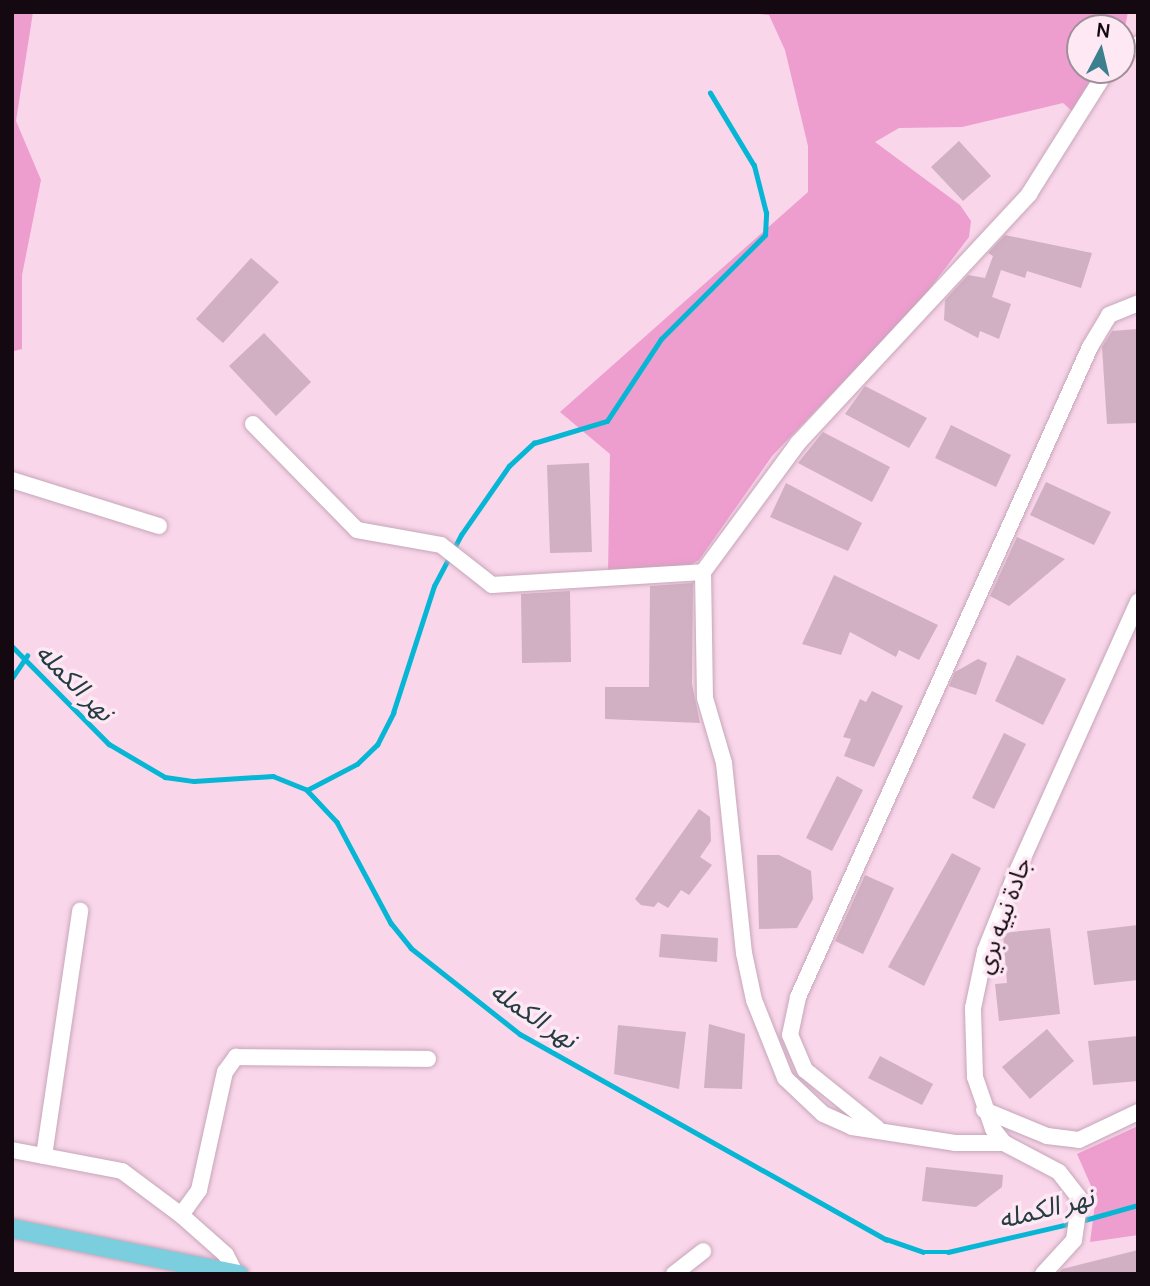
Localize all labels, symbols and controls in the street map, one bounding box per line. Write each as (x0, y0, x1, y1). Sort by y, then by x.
north arrow (1066, 14, 1136, 84)
text: N (1095, 16, 1112, 44)
water label: نهر الكمله (30, 637, 120, 727)
street label: جادة نبيه بري (968, 853, 1036, 977)
water label: نهر الكمله (485, 975, 583, 1055)
water label: نهر الكمله (995, 1181, 1097, 1235)

